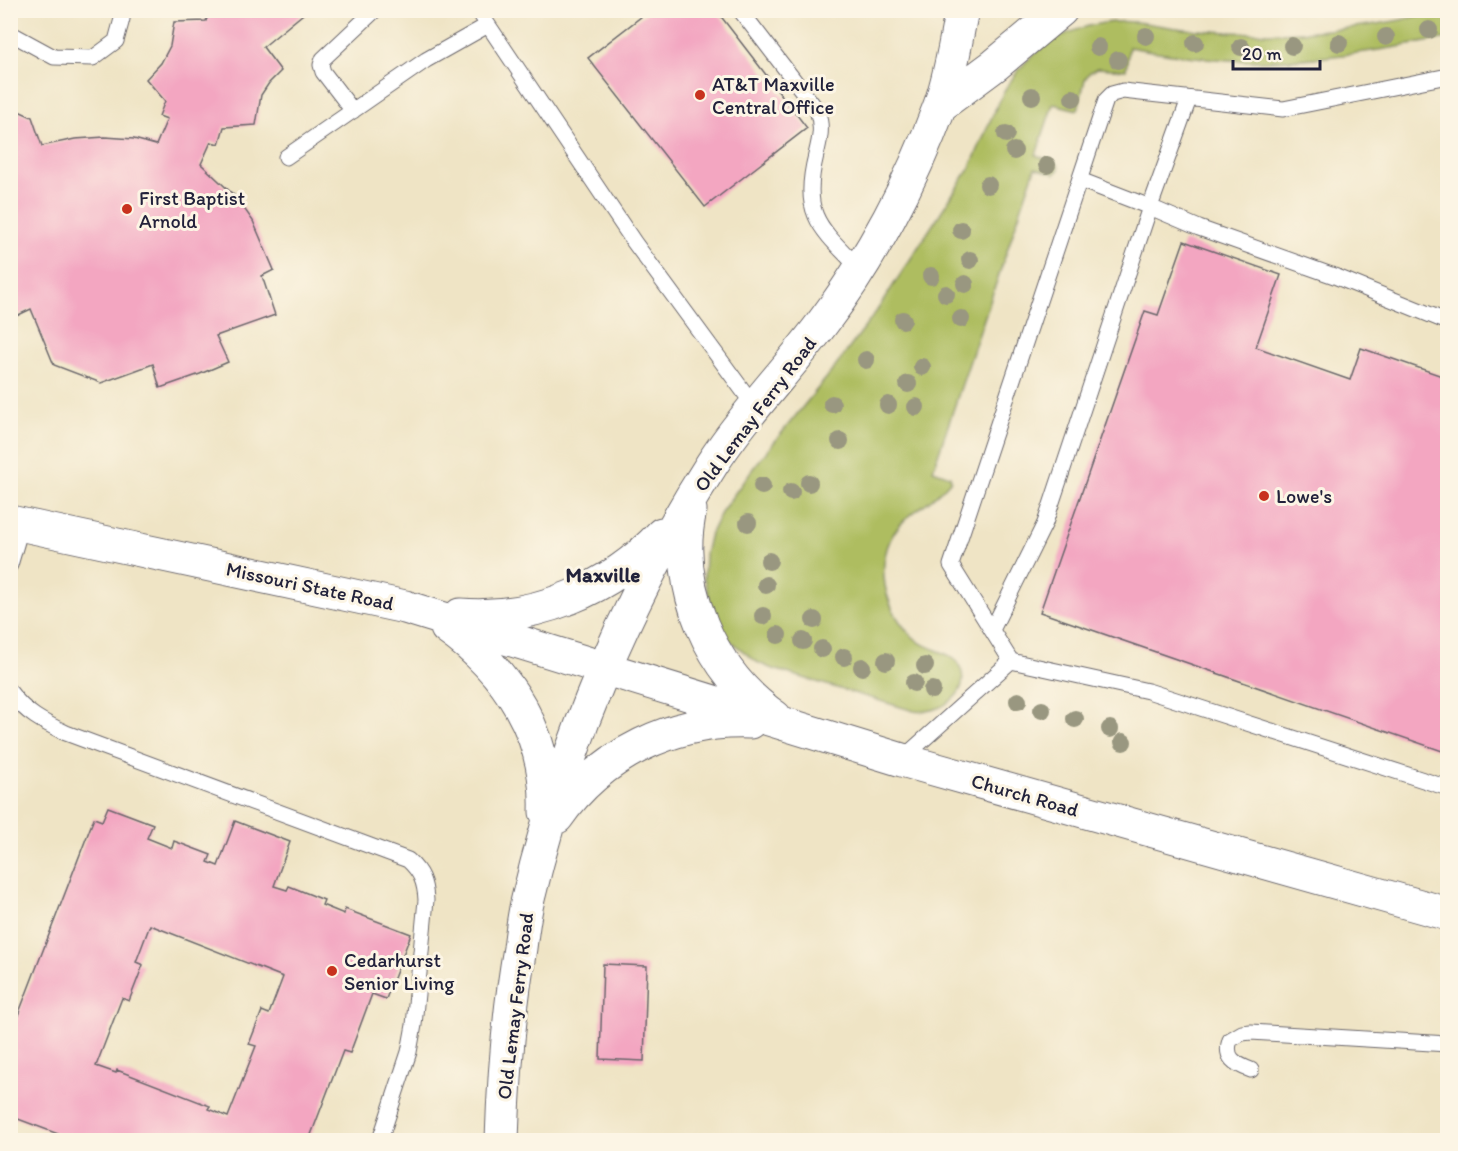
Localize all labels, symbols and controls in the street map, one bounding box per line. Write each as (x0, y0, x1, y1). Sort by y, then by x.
scale bar (1233, 33, 1320, 71)
text: 20 m (1242, 43, 1282, 65)
place label: AT&T Maxville Central Office (712, 72, 835, 119)
marker: AT&T Maxville Central Office (693, 88, 707, 102)
place label: First Baptist Arnold (139, 186, 245, 233)
marker: First Baptist Arnold (120, 202, 134, 216)
street label: Old Lemay Ferry Road (689, 331, 821, 496)
place label: Lowe's (1276, 484, 1332, 508)
marker: Lowe's (1257, 489, 1271, 503)
street label: Missouri State Road (224, 556, 396, 616)
district label: Maxville (566, 562, 640, 587)
street label: Church Road (969, 768, 1082, 822)
street label: Old Lemay Ferry Road (492, 911, 538, 1101)
place label: Cedarhurst Senior Living (344, 948, 455, 995)
marker: Cedarhurst Senior Living (325, 964, 339, 978)

